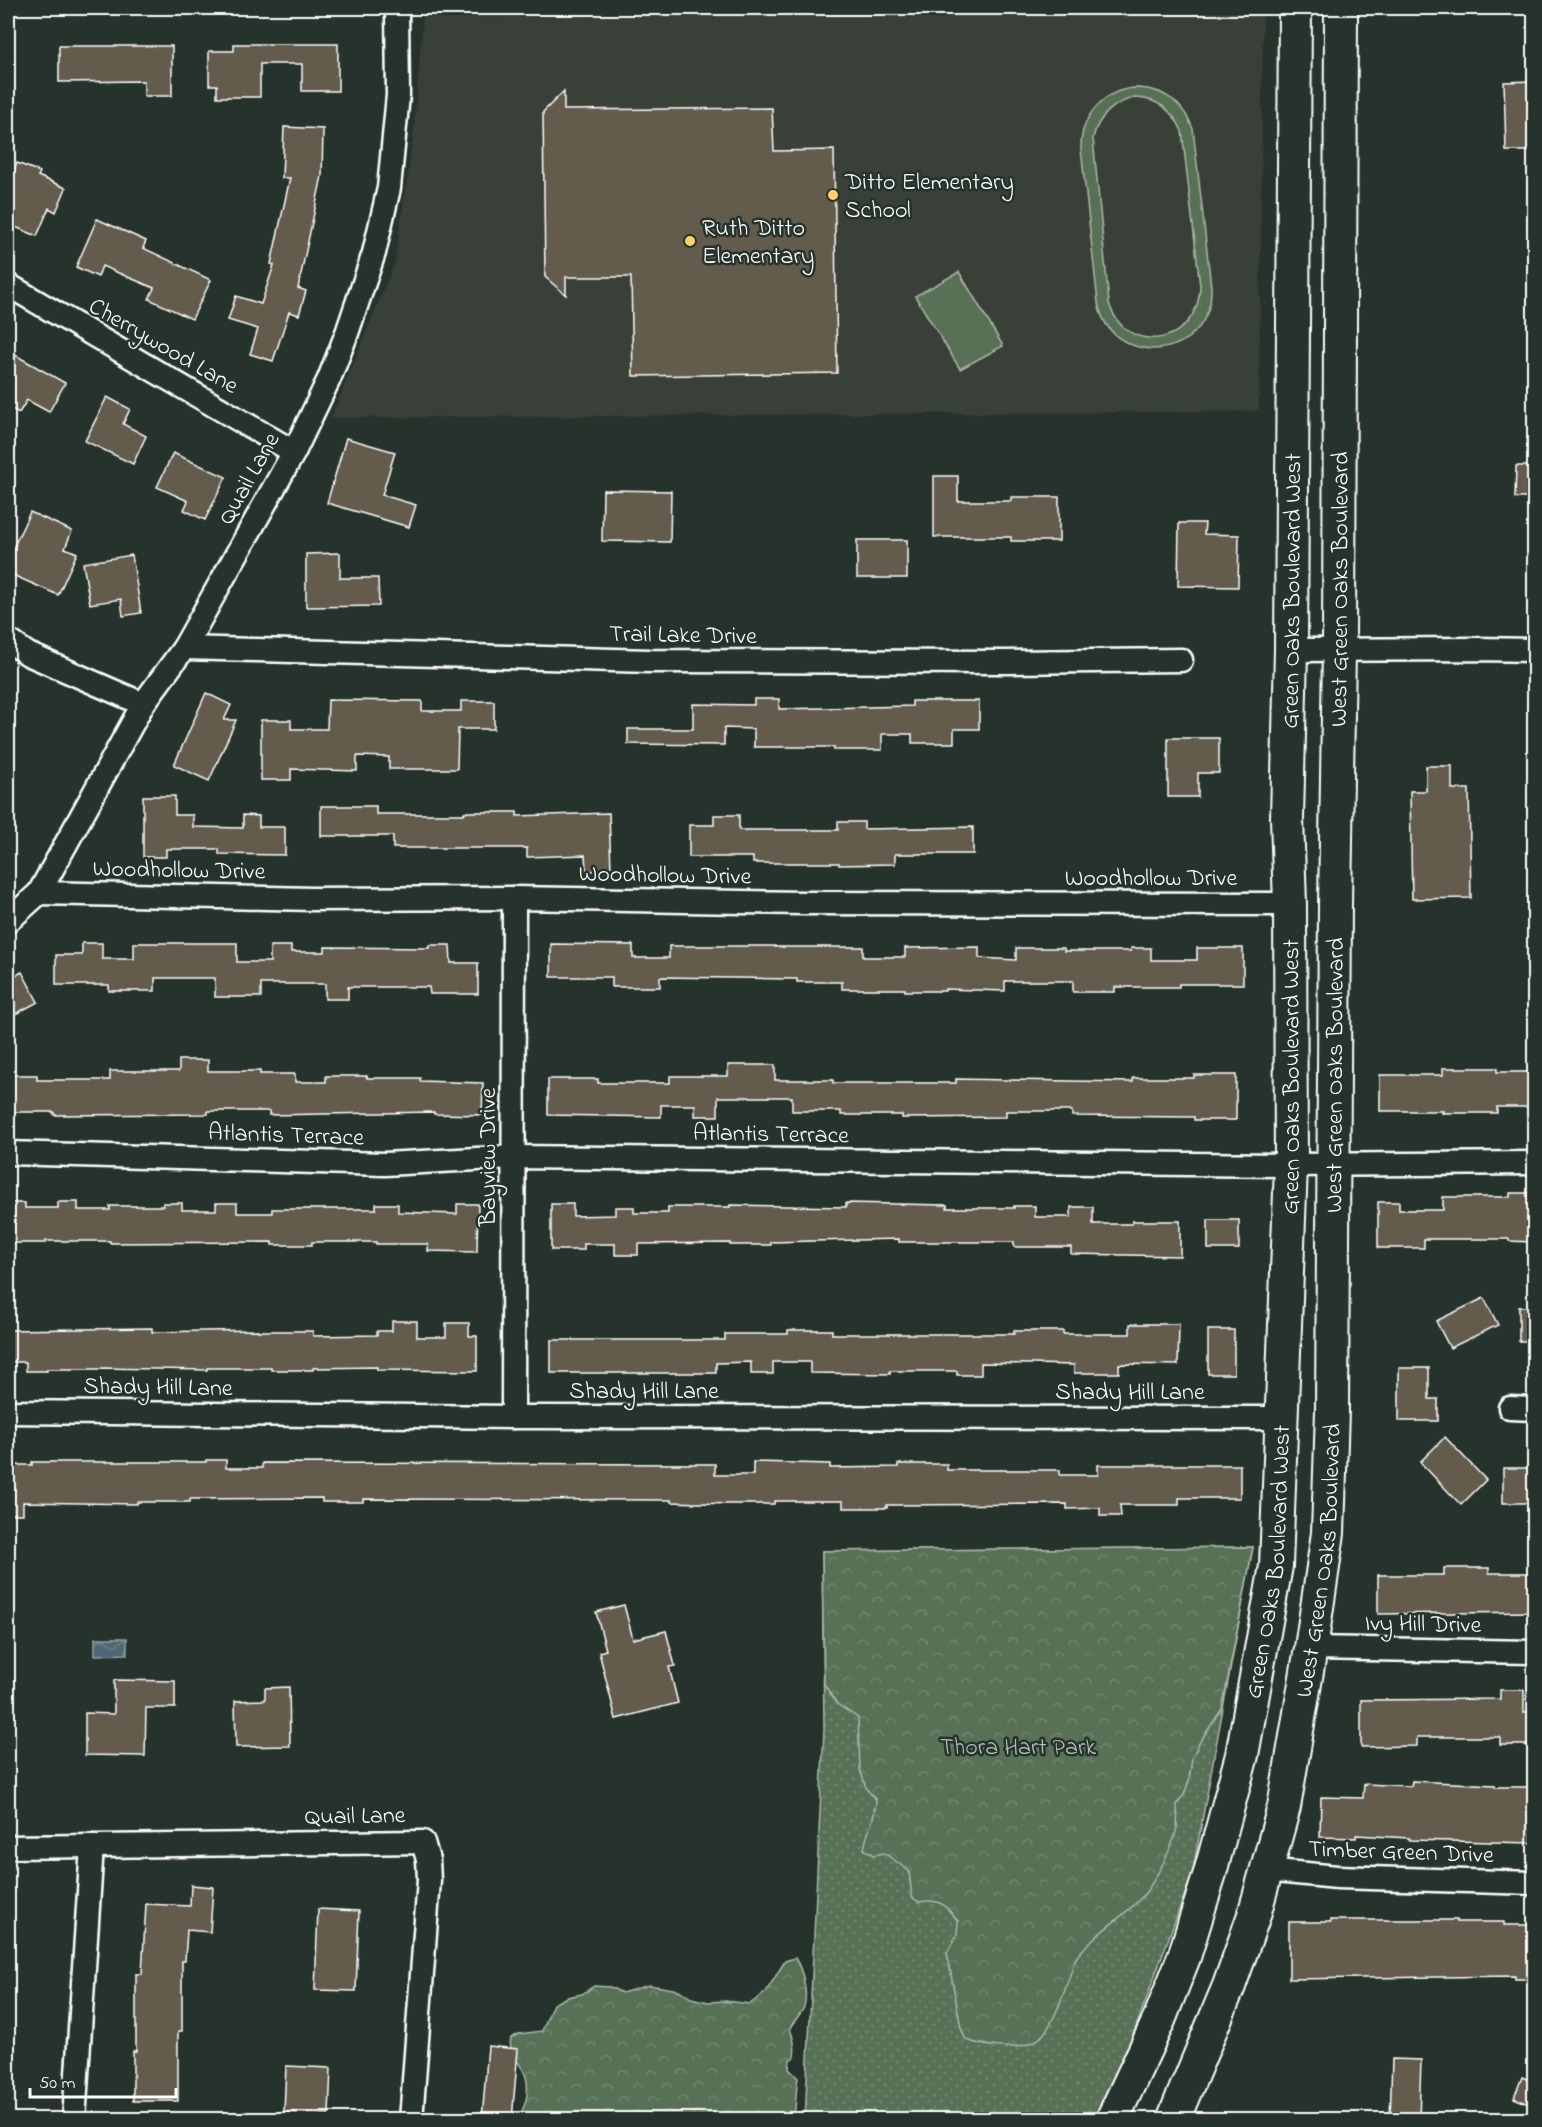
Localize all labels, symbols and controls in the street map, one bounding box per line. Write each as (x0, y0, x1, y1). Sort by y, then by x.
place label: Ditto Elementary School (844, 166, 1014, 229)
marker: Ditto Elementary School (826, 188, 840, 202)
place label: Ruth Ditto Elementary (702, 212, 814, 276)
marker: Ruth Ditto Elementary (683, 234, 697, 248)
street label: Cherrywood Lane (81, 290, 244, 405)
street label: Quail Lane (210, 426, 290, 532)
street label: West Green Oaks Boulevard (1323, 451, 1360, 727)
street label: Green Oaks Boulevard West (1274, 453, 1312, 729)
street label: Trail Lake Drive (609, 618, 757, 655)
street label: Woodhollow Drive (92, 852, 266, 891)
street label: Woodhollow Drive (578, 857, 752, 896)
street label: Woodhollow Drive (1065, 862, 1238, 897)
street label: West Green Oaks Boulevard (1318, 937, 1355, 1213)
street label: Green Oaks Boulevard West (1274, 939, 1311, 1215)
street label: Bayview Drive (472, 1087, 508, 1227)
street label: Atlantis Terrace (207, 1116, 365, 1157)
street label: Atlantis Terrace (693, 1117, 850, 1154)
street label: Shady Hill Lane (83, 1370, 233, 1408)
street label: Shady Hill Lane (569, 1375, 719, 1411)
street label: Shady Hill Lane (1055, 1376, 1205, 1412)
street label: West Green Oaks Boulevard (1288, 1423, 1352, 1700)
street label: Green Oaks Boulevard West (1237, 1424, 1301, 1702)
street label: Ivy Hill Drive (1364, 1607, 1482, 1645)
park label: Thora Hart Park (940, 1731, 1096, 1766)
street label: Quail Lane (304, 1799, 406, 1836)
street label: Timber Green Drive (1308, 1833, 1494, 1874)
scale bar (30, 2061, 176, 2099)
text: 50 m (39, 2071, 76, 2097)

